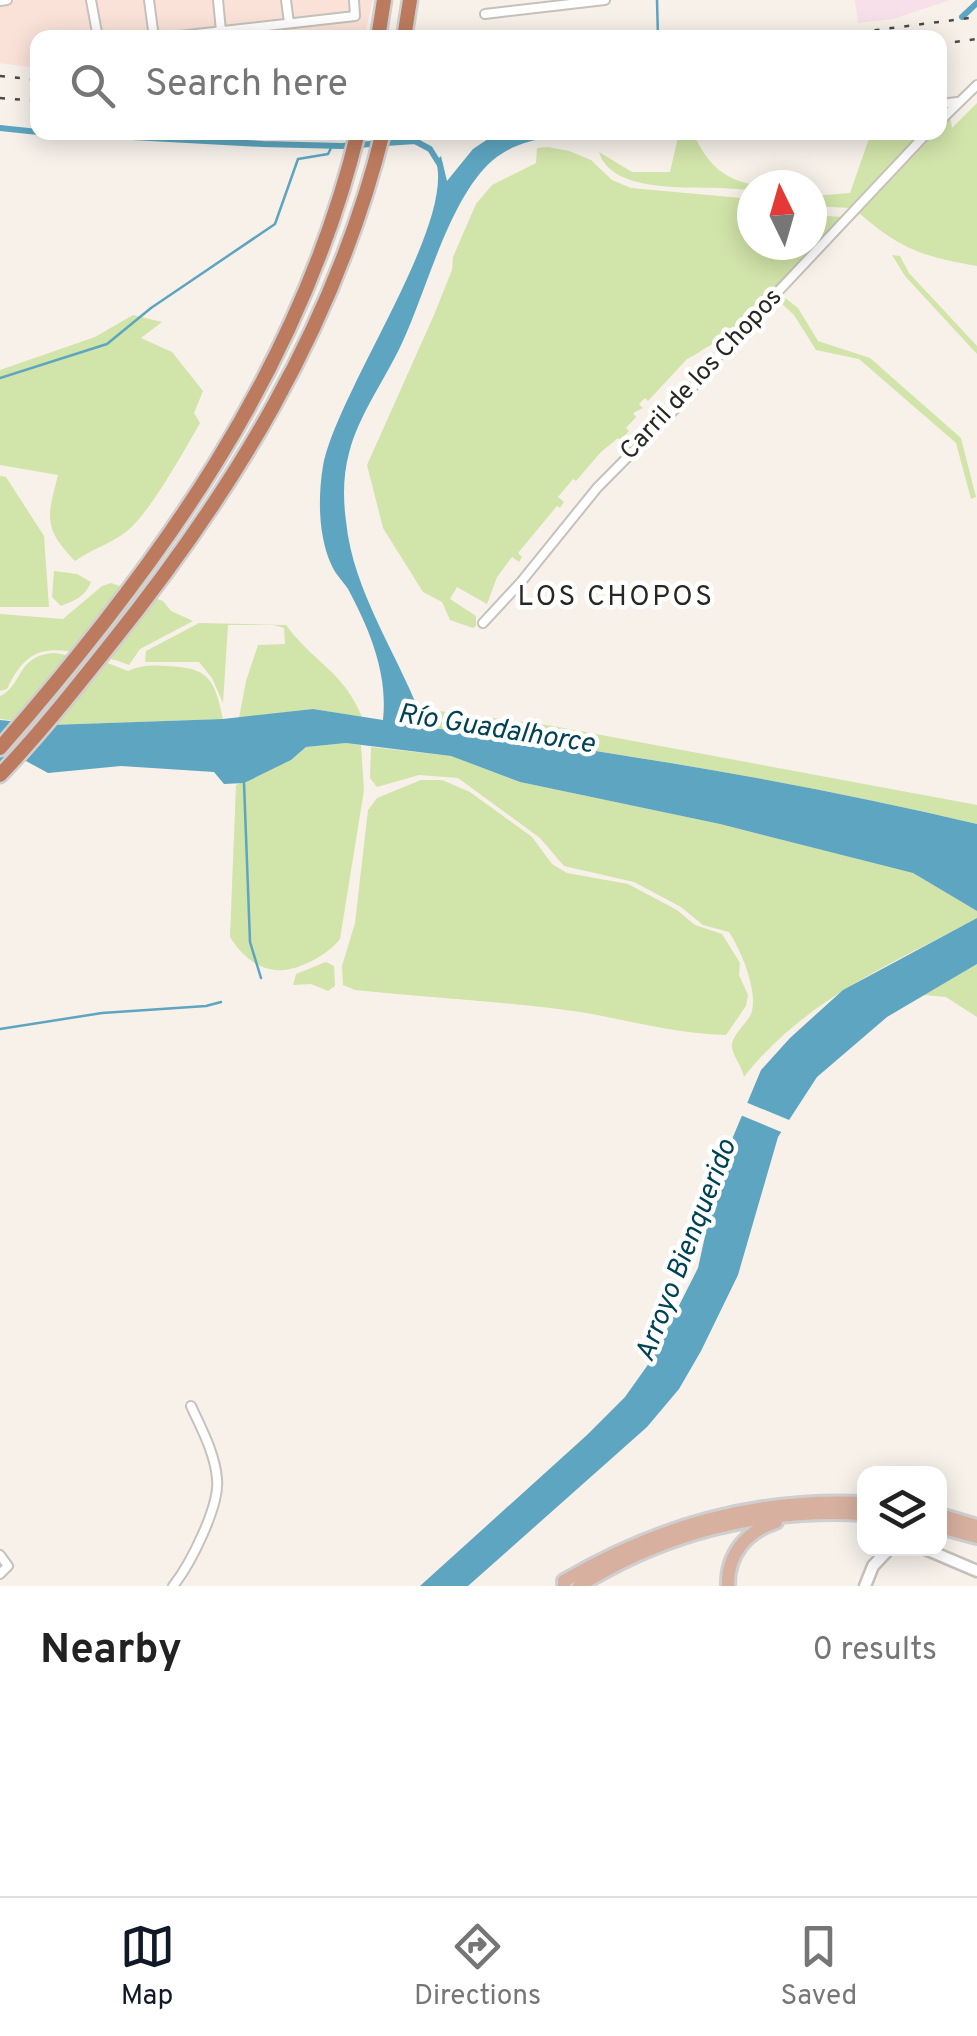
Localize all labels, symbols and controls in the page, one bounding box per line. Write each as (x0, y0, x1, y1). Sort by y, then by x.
search box (30, 30, 947, 140)
icon: search (65, 58, 120, 113)
text: Search here (145, 61, 348, 110)
north arrow (737, 170, 827, 260)
street label: Carril de los Chopos (614, 282, 790, 468)
district label: LOS CHOPOS (518, 580, 714, 616)
water label: Río Guadalhorce (395, 697, 597, 763)
water label: Arroyo Bienquerido (628, 1135, 746, 1367)
map controls (857, 1466, 947, 1556)
button: layers (857, 1466, 947, 1556)
text: Nearby (40, 1625, 182, 1678)
text: 0 results (812, 1631, 937, 1671)
tab: Map (120, 1919, 175, 2015)
tab: Directions (414, 1919, 541, 2015)
tab: Saved (780, 1919, 857, 2015)

